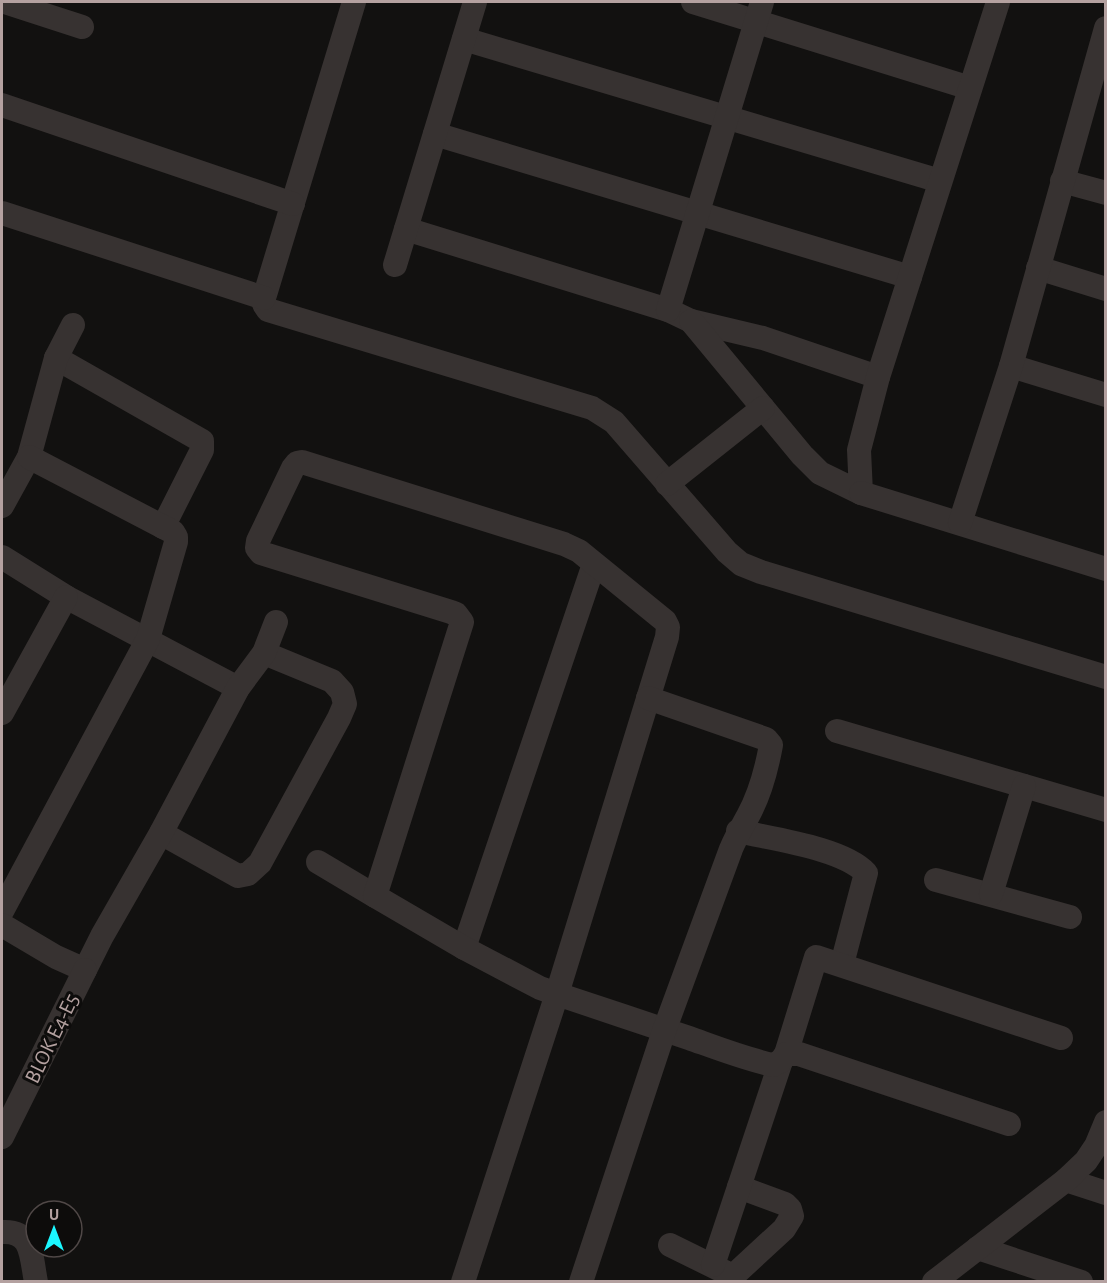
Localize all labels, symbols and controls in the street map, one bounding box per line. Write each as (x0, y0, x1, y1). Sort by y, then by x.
street label: BLOK E4-E5 (21, 990, 83, 1087)
north arrow (24, 1199, 84, 1259)
text: U (49, 1207, 59, 1223)

